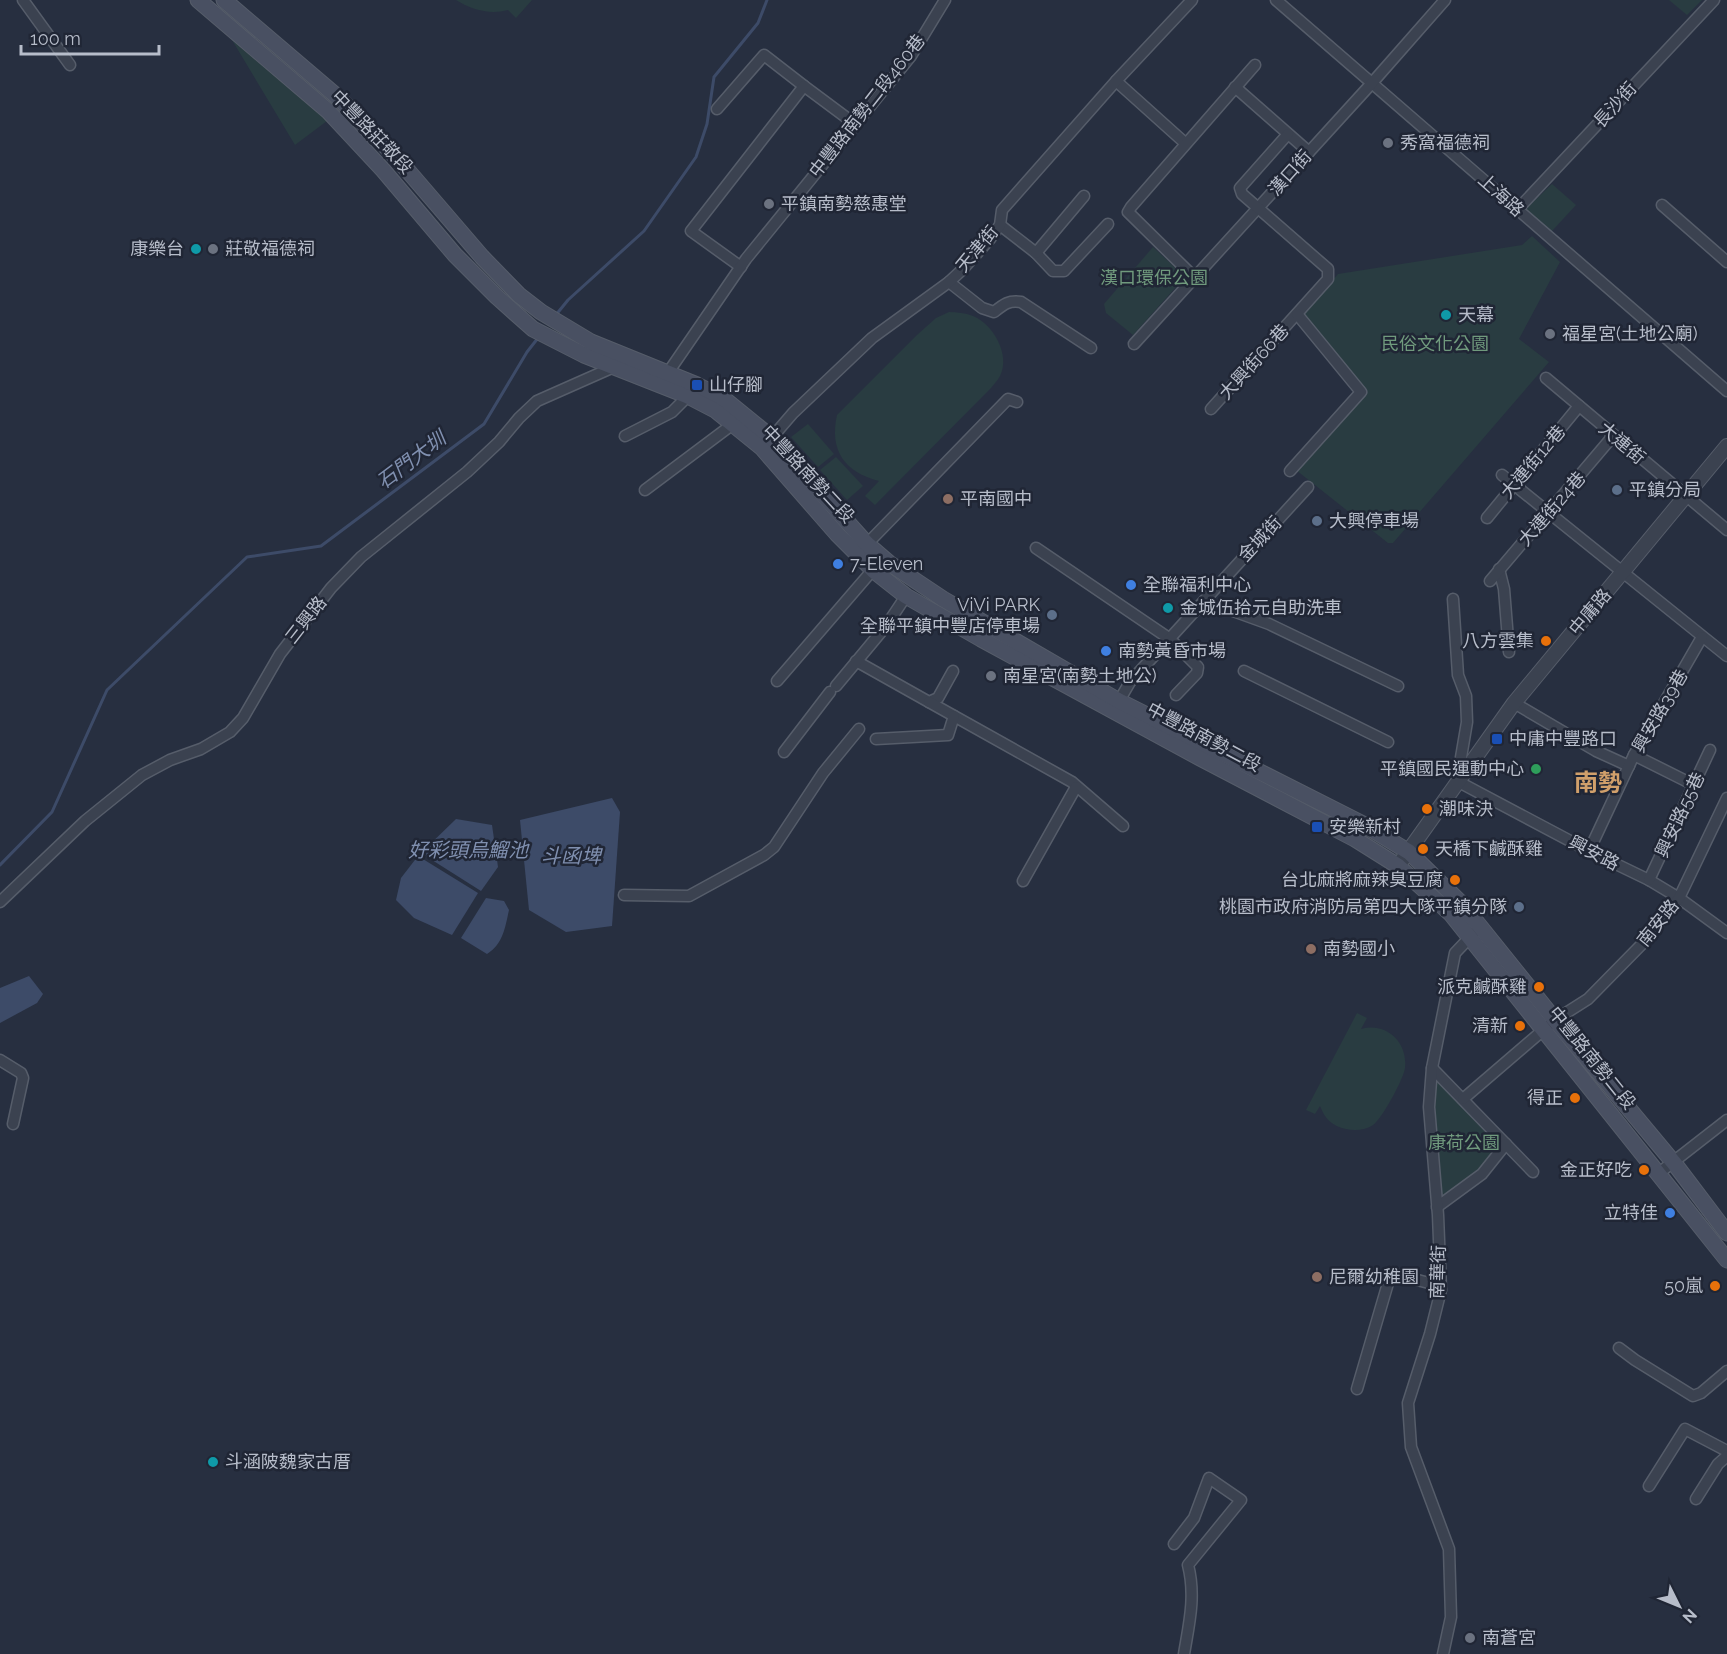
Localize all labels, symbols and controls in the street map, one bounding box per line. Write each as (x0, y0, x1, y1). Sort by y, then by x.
scale bar (21, 18, 159, 56)
text: 100 m (30, 28, 81, 49)
street label: 中豐路南勢二段460巷 (804, 30, 929, 181)
street label: 長沙街 (1589, 78, 1640, 132)
street label: 中豐路莊敬段 (327, 86, 417, 178)
place label: 秀窩福德祠 (1400, 132, 1490, 153)
marker: 秀窩福德祠 (1381, 136, 1395, 150)
street label: 漢口街 (1264, 146, 1315, 200)
street label: 上海路 (1474, 169, 1528, 220)
place label: 平鎮南勢慈惠堂 (781, 193, 907, 214)
marker: 平鎮南勢慈惠堂 (762, 197, 776, 211)
street label: 天津街 (951, 221, 1002, 276)
place label: 康樂台 (130, 238, 184, 259)
place label: 莊敬福德祠 (225, 238, 315, 259)
marker: 康樂台 (189, 242, 203, 256)
marker: 莊敬福德祠 (206, 242, 220, 256)
park label: 漢口環保公園 (1100, 267, 1208, 288)
place label: 天幕 (1458, 304, 1494, 325)
marker: 天幕 (1439, 308, 1453, 322)
street label: 大興街66巷 (1214, 320, 1293, 404)
place label: 福星宮(土地公廟) (1562, 323, 1698, 344)
marker: 福星宮(土地公廟) (1543, 327, 1557, 341)
park label: 民俗文化公園 (1381, 333, 1489, 354)
place label: 山仔腳 (709, 374, 763, 395)
marker: 山仔腳 (690, 378, 704, 392)
street label: 大連街 (1595, 417, 1650, 468)
street label: 中豐路南勢二段 (758, 420, 859, 527)
street label: 大連街12巷 (1496, 421, 1569, 503)
water label: 石門大圳 (372, 425, 453, 494)
street label: 大連街24巷 (1514, 467, 1589, 550)
place label: 平鎮分局 (1629, 479, 1701, 500)
marker: 平鎮分局 (1610, 483, 1624, 497)
place label: 平南國中 (960, 488, 1032, 509)
marker: 平南國中 (941, 492, 955, 506)
place label: 大興停車場 (1329, 510, 1419, 531)
street label: 金城街 (1234, 512, 1286, 566)
marker: 大興停車場 (1310, 514, 1324, 528)
place label: 7-Eleven (850, 553, 923, 574)
marker: 7-Eleven (831, 557, 845, 571)
place label: 全聯福利中心 (1143, 574, 1251, 595)
marker: 全聯福利中心 (1124, 578, 1138, 592)
street label: 中庸路 (1564, 584, 1615, 639)
street label: 三興路 (281, 592, 331, 647)
place label: ViVi PARK 全聯平鎮中豐店停車場 (860, 594, 1040, 636)
place label: 金城伍拾元自助洗車 (1180, 597, 1342, 618)
marker: 金城伍拾元自助洗車 (1161, 601, 1175, 615)
marker: ViVi PARK 全聯平鎮中豐店停車場 (1045, 608, 1059, 622)
place label: 八方雲集 (1462, 630, 1534, 651)
marker: 八方雲集 (1539, 634, 1553, 648)
place label: 南勢黃昏市場 (1118, 640, 1226, 661)
marker: 南勢黃昏市場 (1099, 644, 1113, 658)
place label: 南星宮(南勢土地公) (1003, 665, 1157, 686)
street label: 興安路39巷 (1627, 666, 1692, 756)
marker: 南星宮(南勢土地公) (984, 669, 998, 683)
street label: 中豐路南勢二段 (1144, 698, 1265, 775)
place label: 中庸中豐路口 (1509, 728, 1617, 749)
marker: 中庸中豐路口 (1490, 732, 1504, 746)
place label: 平鎮國民運動中心 (1380, 758, 1524, 779)
marker: 平鎮國民運動中心 (1529, 762, 1543, 776)
district label: 南勢 (1574, 768, 1622, 797)
street label: 興安路55巷 (1651, 769, 1708, 861)
place label: 潮味決 (1439, 798, 1493, 819)
marker: 潮味決 (1420, 802, 1434, 816)
place label: 安樂新村 (1329, 816, 1401, 837)
marker: 安樂新村 (1310, 820, 1324, 834)
street label: 興安路 (1565, 831, 1623, 874)
water label: 好彩頭烏鰡池 (408, 838, 530, 862)
place label: 天橋下鹹酥雞 (1435, 838, 1543, 859)
marker: 天橋下鹹酥雞 (1416, 842, 1430, 856)
water label: 斗函埤 (541, 844, 603, 868)
place label: 台北麻將麻辣臭豆腐 (1281, 869, 1443, 890)
marker: 台北麻將麻辣臭豆腐 (1448, 873, 1462, 887)
street label: 南安路 (1632, 895, 1683, 950)
place label: 桃園市政府消防局第四大隊平鎮分隊 (1219, 896, 1507, 917)
marker: 桃園市政府消防局第四大隊平鎮分隊 (1512, 900, 1526, 914)
place label: 南勢國小 (1323, 938, 1395, 959)
marker: 南勢國小 (1304, 942, 1318, 956)
place label: 派克鹹酥雞 (1437, 976, 1527, 997)
marker: 派克鹹酥雞 (1532, 980, 1546, 994)
street label: 中豐路南勢二段 (1545, 1002, 1640, 1113)
place label: 清新 (1472, 1015, 1508, 1036)
marker: 清新 (1513, 1019, 1527, 1033)
place label: 得正 (1527, 1087, 1563, 1108)
marker: 得正 (1568, 1091, 1582, 1105)
park label: 康荷公園 (1428, 1132, 1500, 1153)
place label: 金正好吃 (1560, 1159, 1632, 1180)
marker: 金正好吃 (1637, 1163, 1651, 1177)
place label: 立特佳 (1604, 1202, 1658, 1223)
marker: 立特佳 (1663, 1206, 1677, 1220)
street label: 南華街 (1426, 1245, 1449, 1299)
place label: 尼爾幼稚園 (1329, 1266, 1419, 1287)
marker: 尼爾幼稚園 (1310, 1270, 1324, 1284)
place label: 50嵐 (1664, 1275, 1703, 1296)
marker: 50嵐 (1708, 1279, 1722, 1293)
place label: 斗涵陂魏家古厝 (225, 1451, 351, 1472)
marker: 斗涵陂魏家古厝 (206, 1455, 220, 1469)
north arrow (1649, 1576, 1709, 1636)
text: N (1678, 1605, 1701, 1627)
place label: 南蒼宮 (1482, 1627, 1536, 1648)
marker: 南蒼宮 (1463, 1631, 1477, 1645)

